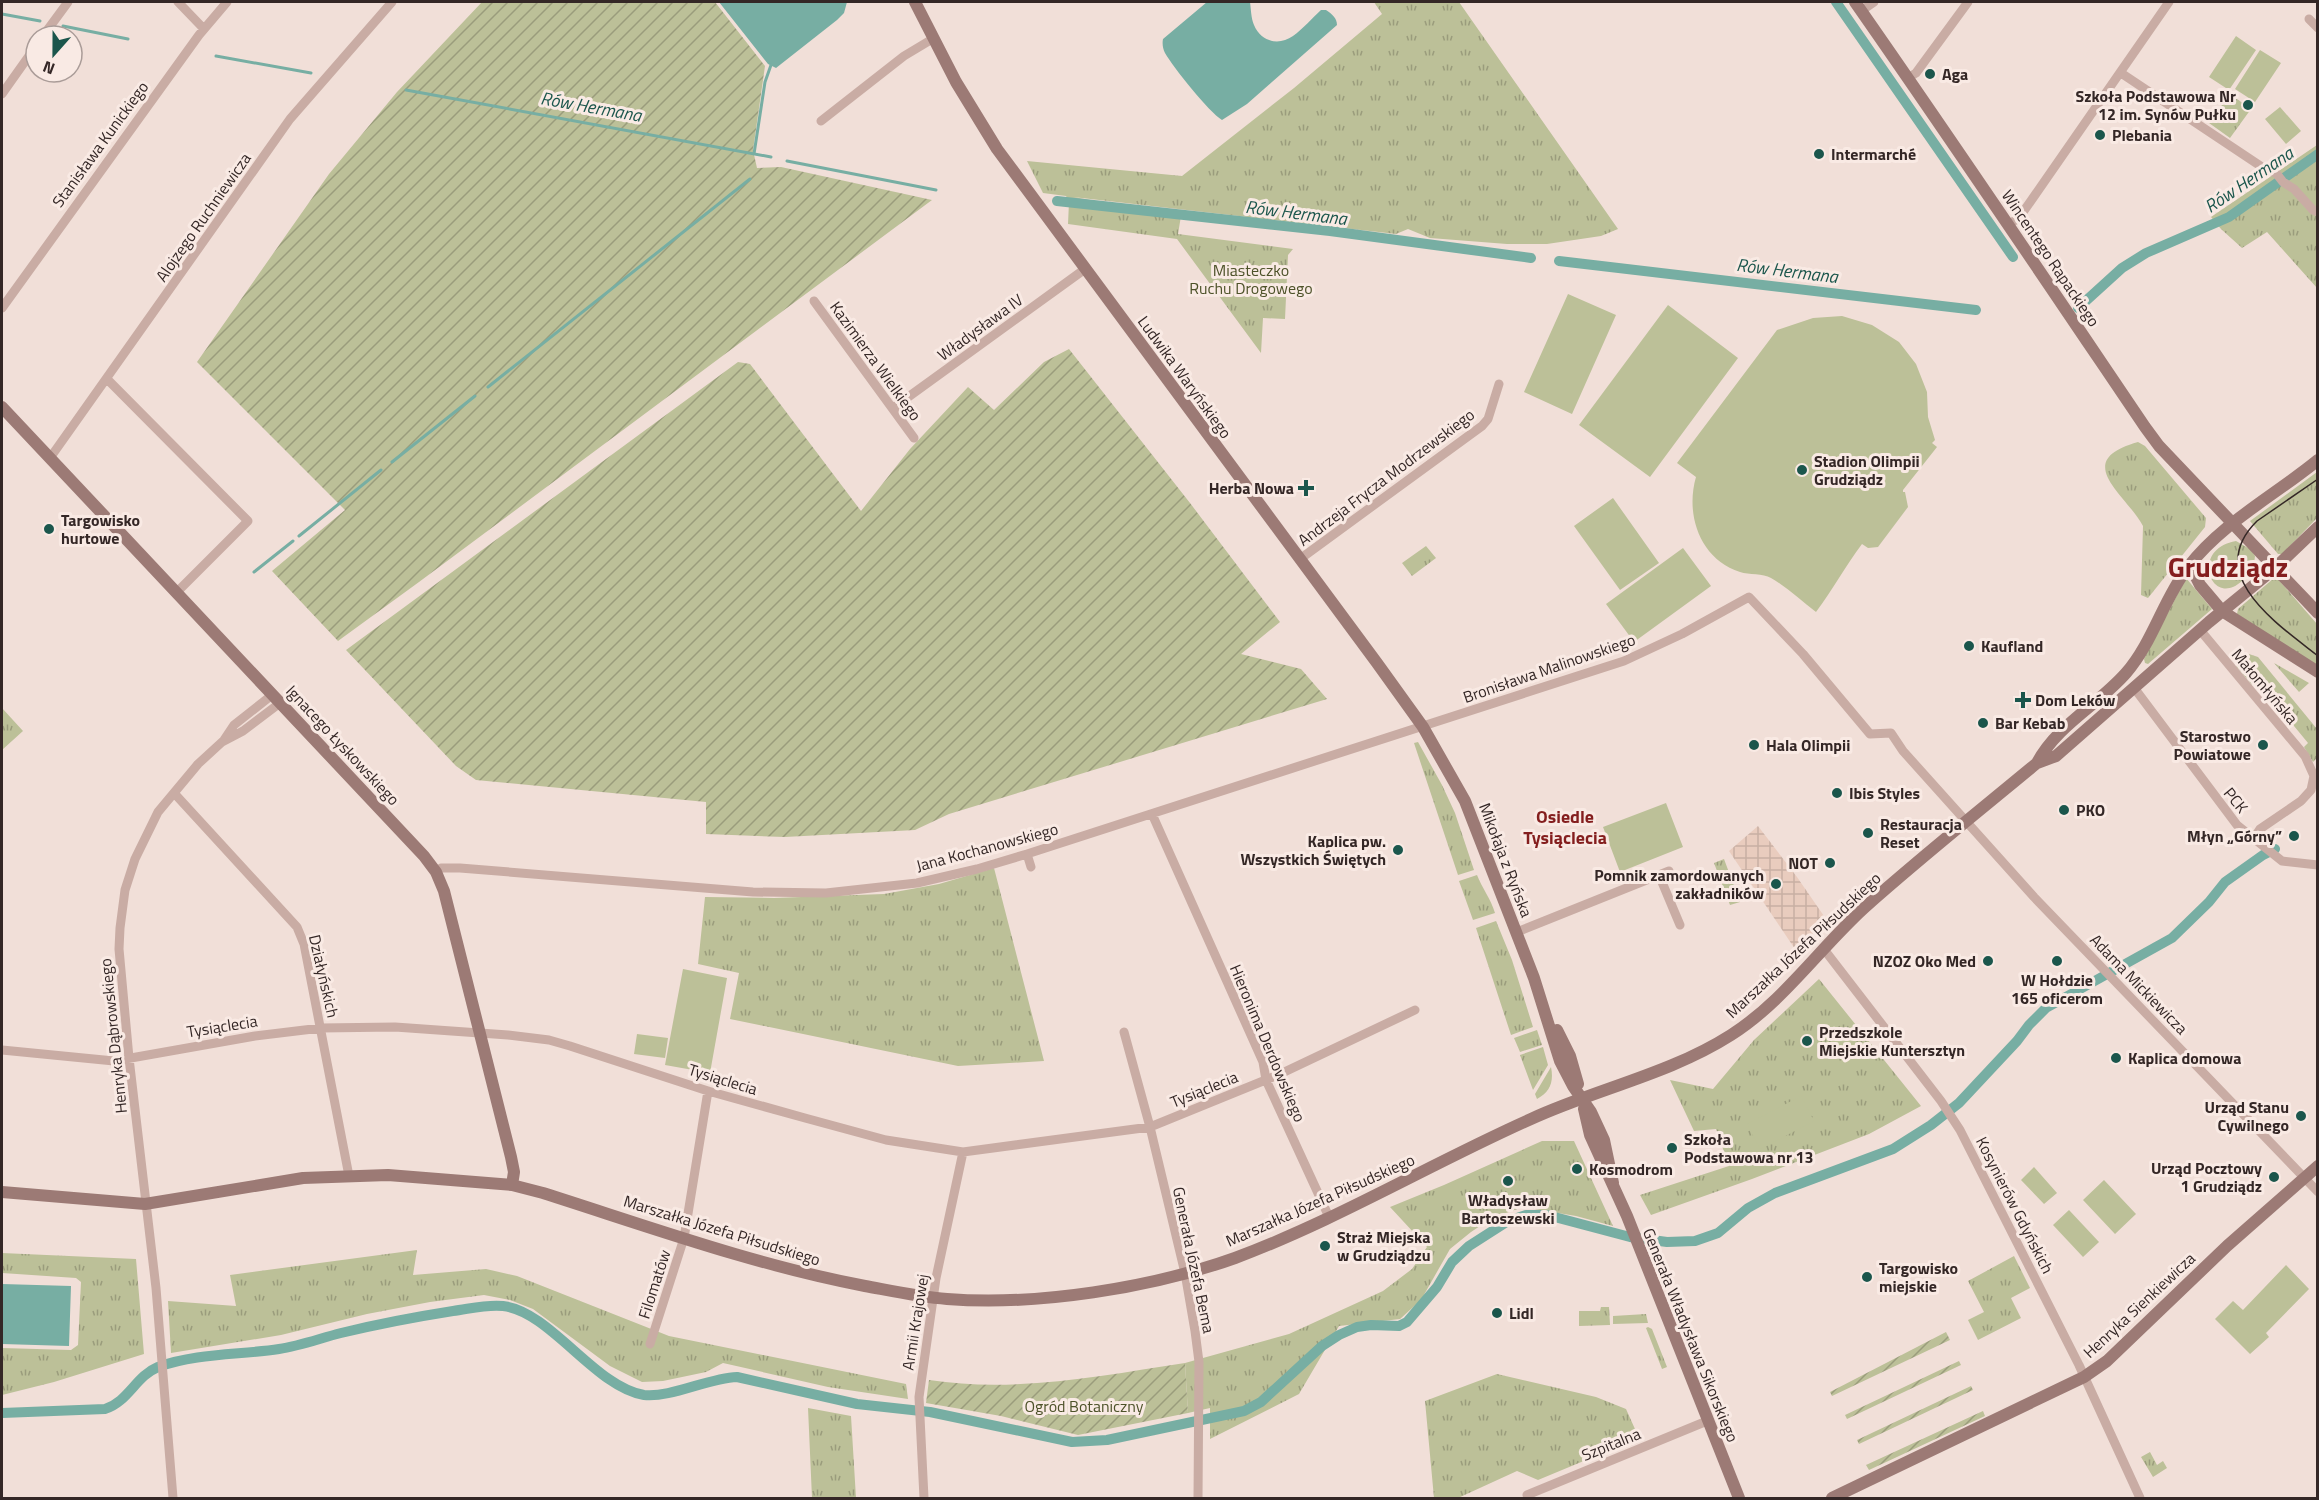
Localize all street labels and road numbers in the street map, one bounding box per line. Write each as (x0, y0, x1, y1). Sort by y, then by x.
street label: Stanisława Kunickiego (46, 76, 154, 212)
street label: Alojzego Ruchniewicza (149, 148, 257, 286)
street label: Wincentego Rapackiego (1996, 185, 2106, 331)
street label: Władysława IV (932, 288, 1028, 366)
street label: Kazimierza Wielkiego (824, 296, 928, 426)
street label: Ludwika Waryńskiego (1132, 311, 1238, 443)
street label: Andrzeja Frycza Modrzewskiego (1293, 402, 1479, 552)
street label: Bronisława Malinowskiego (1460, 627, 1638, 709)
street label: Małomłyńska (2226, 643, 2304, 729)
street label: Ignacego Łyskowskiego (281, 679, 405, 811)
street label: PCK (2218, 782, 2254, 818)
street label: Mikołaja z Ryńska (1473, 799, 1539, 921)
street label: Jana Kochanowskiego (913, 816, 1061, 878)
street label: Marszałka Józefa Piłsudskiego (1720, 866, 1886, 1024)
street label: Adama Mickiewicza (2085, 928, 2193, 1040)
street label: Działyńskich (303, 932, 345, 1020)
street label: Henryka Dąbrowskiego (93, 957, 133, 1115)
street label: Hieronima Derdowskiego (1224, 960, 1312, 1126)
street label: Tysiąclecia (185, 1009, 259, 1043)
street label: Tysiąclecia (685, 1057, 761, 1101)
street label: Tysiąclecia (1167, 1065, 1241, 1113)
street label: Kosynierów Gdyńskich (1970, 1132, 2060, 1278)
street label: Marszałka Józefa Piłsudskiego (1222, 1147, 1418, 1253)
street label: Generała Józefa Bema (1167, 1185, 1221, 1335)
street label: Marszałka Józefa Piłsudskiego (621, 1189, 823, 1271)
street label: Generała Władysława Sikorskiego (1637, 1224, 1745, 1446)
street label: Filomatów (632, 1246, 676, 1322)
street label: Henryka Sienkiewicza (2078, 1247, 2200, 1363)
street label: Armii Krajowej (896, 1272, 934, 1372)
street label: Szpitalna (1578, 1421, 1644, 1467)

